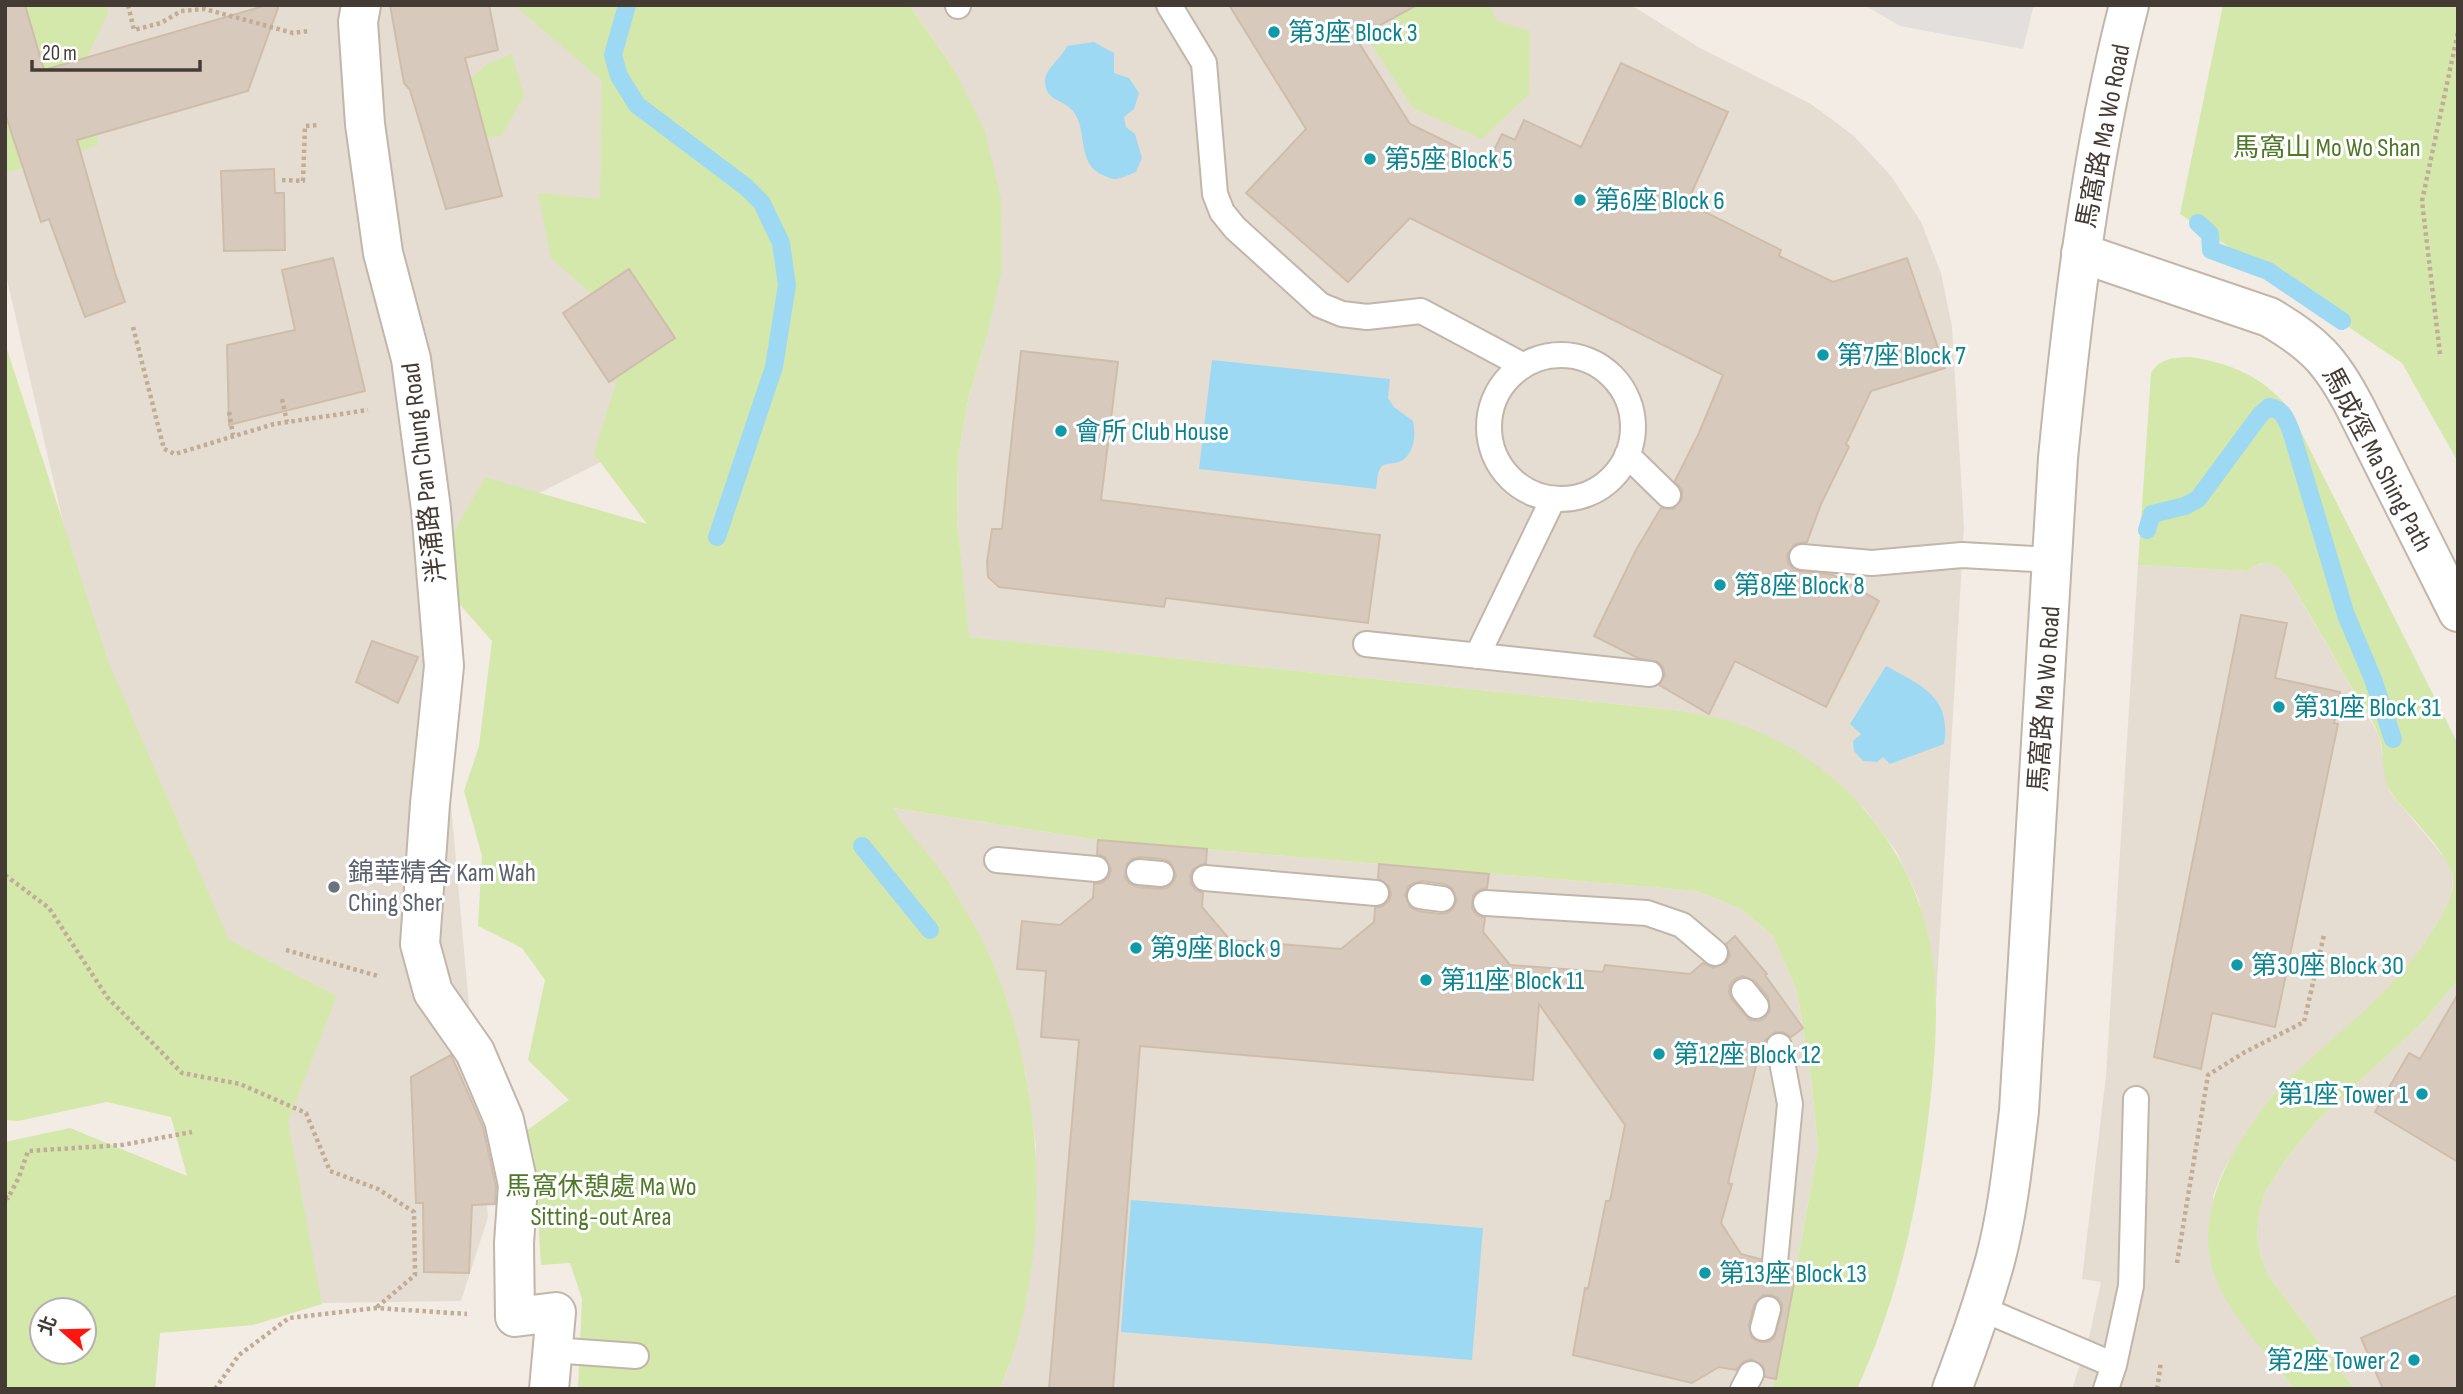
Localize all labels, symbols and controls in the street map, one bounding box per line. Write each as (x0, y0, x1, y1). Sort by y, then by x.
place label: 第3座 Block 3 (1288, 18, 1418, 49)
marker: 第3座 Block 3 (1266, 24, 1282, 40)
scale bar (32, 28, 200, 72)
text: 20 m (42, 41, 77, 66)
street label: 馬窩路 Ma Wo Road (2071, 42, 2137, 231)
park label: 馬窩山 Mo Wo Shan (2233, 133, 2421, 164)
place label: 第5座 Block 5 (1384, 145, 1513, 176)
marker: 第5座 Block 5 (1362, 151, 1378, 167)
place label: 第6座 Block 6 (1594, 186, 1725, 217)
marker: 第6座 Block 6 (1572, 192, 1588, 208)
place label: 第7座 Block 7 (1837, 341, 1966, 372)
marker: 第7座 Block 7 (1815, 347, 1831, 363)
street label: 泮涌路 Pan Chung Road (396, 361, 453, 585)
street label: 馬成徑 Ma Shing Path (2315, 362, 2438, 557)
place label: 會所 Club House (1075, 417, 1229, 448)
marker: 會所 Club House (1053, 423, 1069, 439)
place label: 第8座 Block 8 (1734, 571, 1865, 602)
marker: 第8座 Block 8 (1712, 577, 1728, 593)
street label: 馬窩路 Ma Wo Road (2024, 605, 2067, 793)
place label: 第31座 Block 31 (2293, 693, 2441, 724)
marker: 第31座 Block 31 (2271, 699, 2287, 715)
place label: 錦華精舍 Kam Wah Ching Sher (348, 858, 536, 919)
marker: 錦華精舍 Kam Wah Ching Sher (326, 879, 342, 895)
place label: 第9座 Block 9 (1150, 934, 1281, 965)
marker: 第9座 Block 9 (1128, 940, 1144, 956)
place label: 第30座 Block 30 (2251, 951, 2404, 982)
marker: 第30座 Block 30 (2229, 957, 2245, 973)
place label: 第11座 Block 11 (1440, 966, 1584, 997)
marker: 第11座 Block 11 (1418, 972, 1434, 988)
place label: 第12座 Block 12 (1673, 1040, 1821, 1071)
marker: 第12座 Block 12 (1651, 1046, 1667, 1062)
place label: 第1座 Tower 1 (2278, 1080, 2408, 1111)
marker: 第1座 Tower 1 (2414, 1086, 2430, 1102)
park label: 馬窩休憩處 Ma Wo Sitting-out Area (506, 1172, 697, 1233)
place label: 第13座 Block 13 (1719, 1259, 1867, 1290)
marker: 第13座 Block 13 (1697, 1265, 1713, 1281)
north arrow (28, 1296, 98, 1366)
text: 北 (34, 1313, 62, 1339)
place label: 第2座 Tower 2 (2266, 1346, 2400, 1377)
marker: 第2座 Tower 2 (2406, 1352, 2422, 1368)

